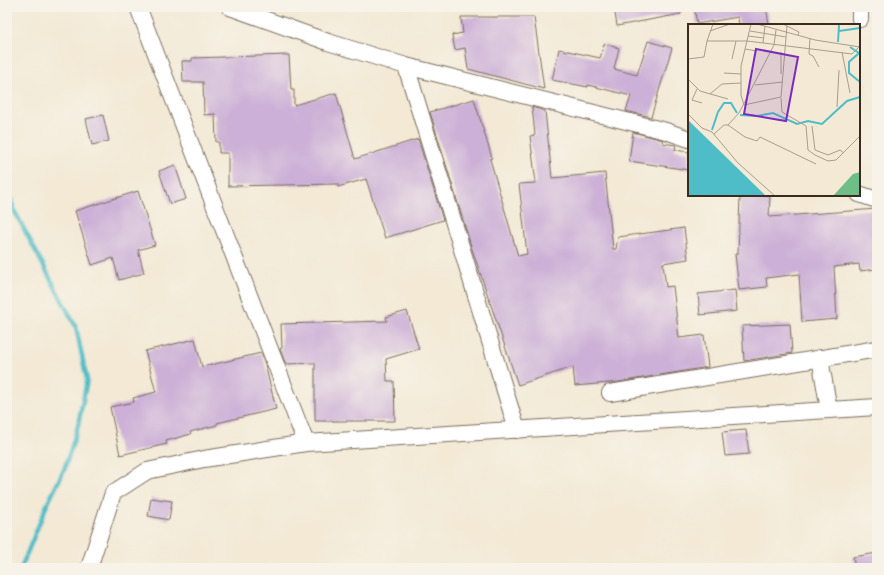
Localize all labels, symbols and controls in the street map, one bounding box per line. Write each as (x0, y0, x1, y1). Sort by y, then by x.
inset map (688, 24, 860, 196)

